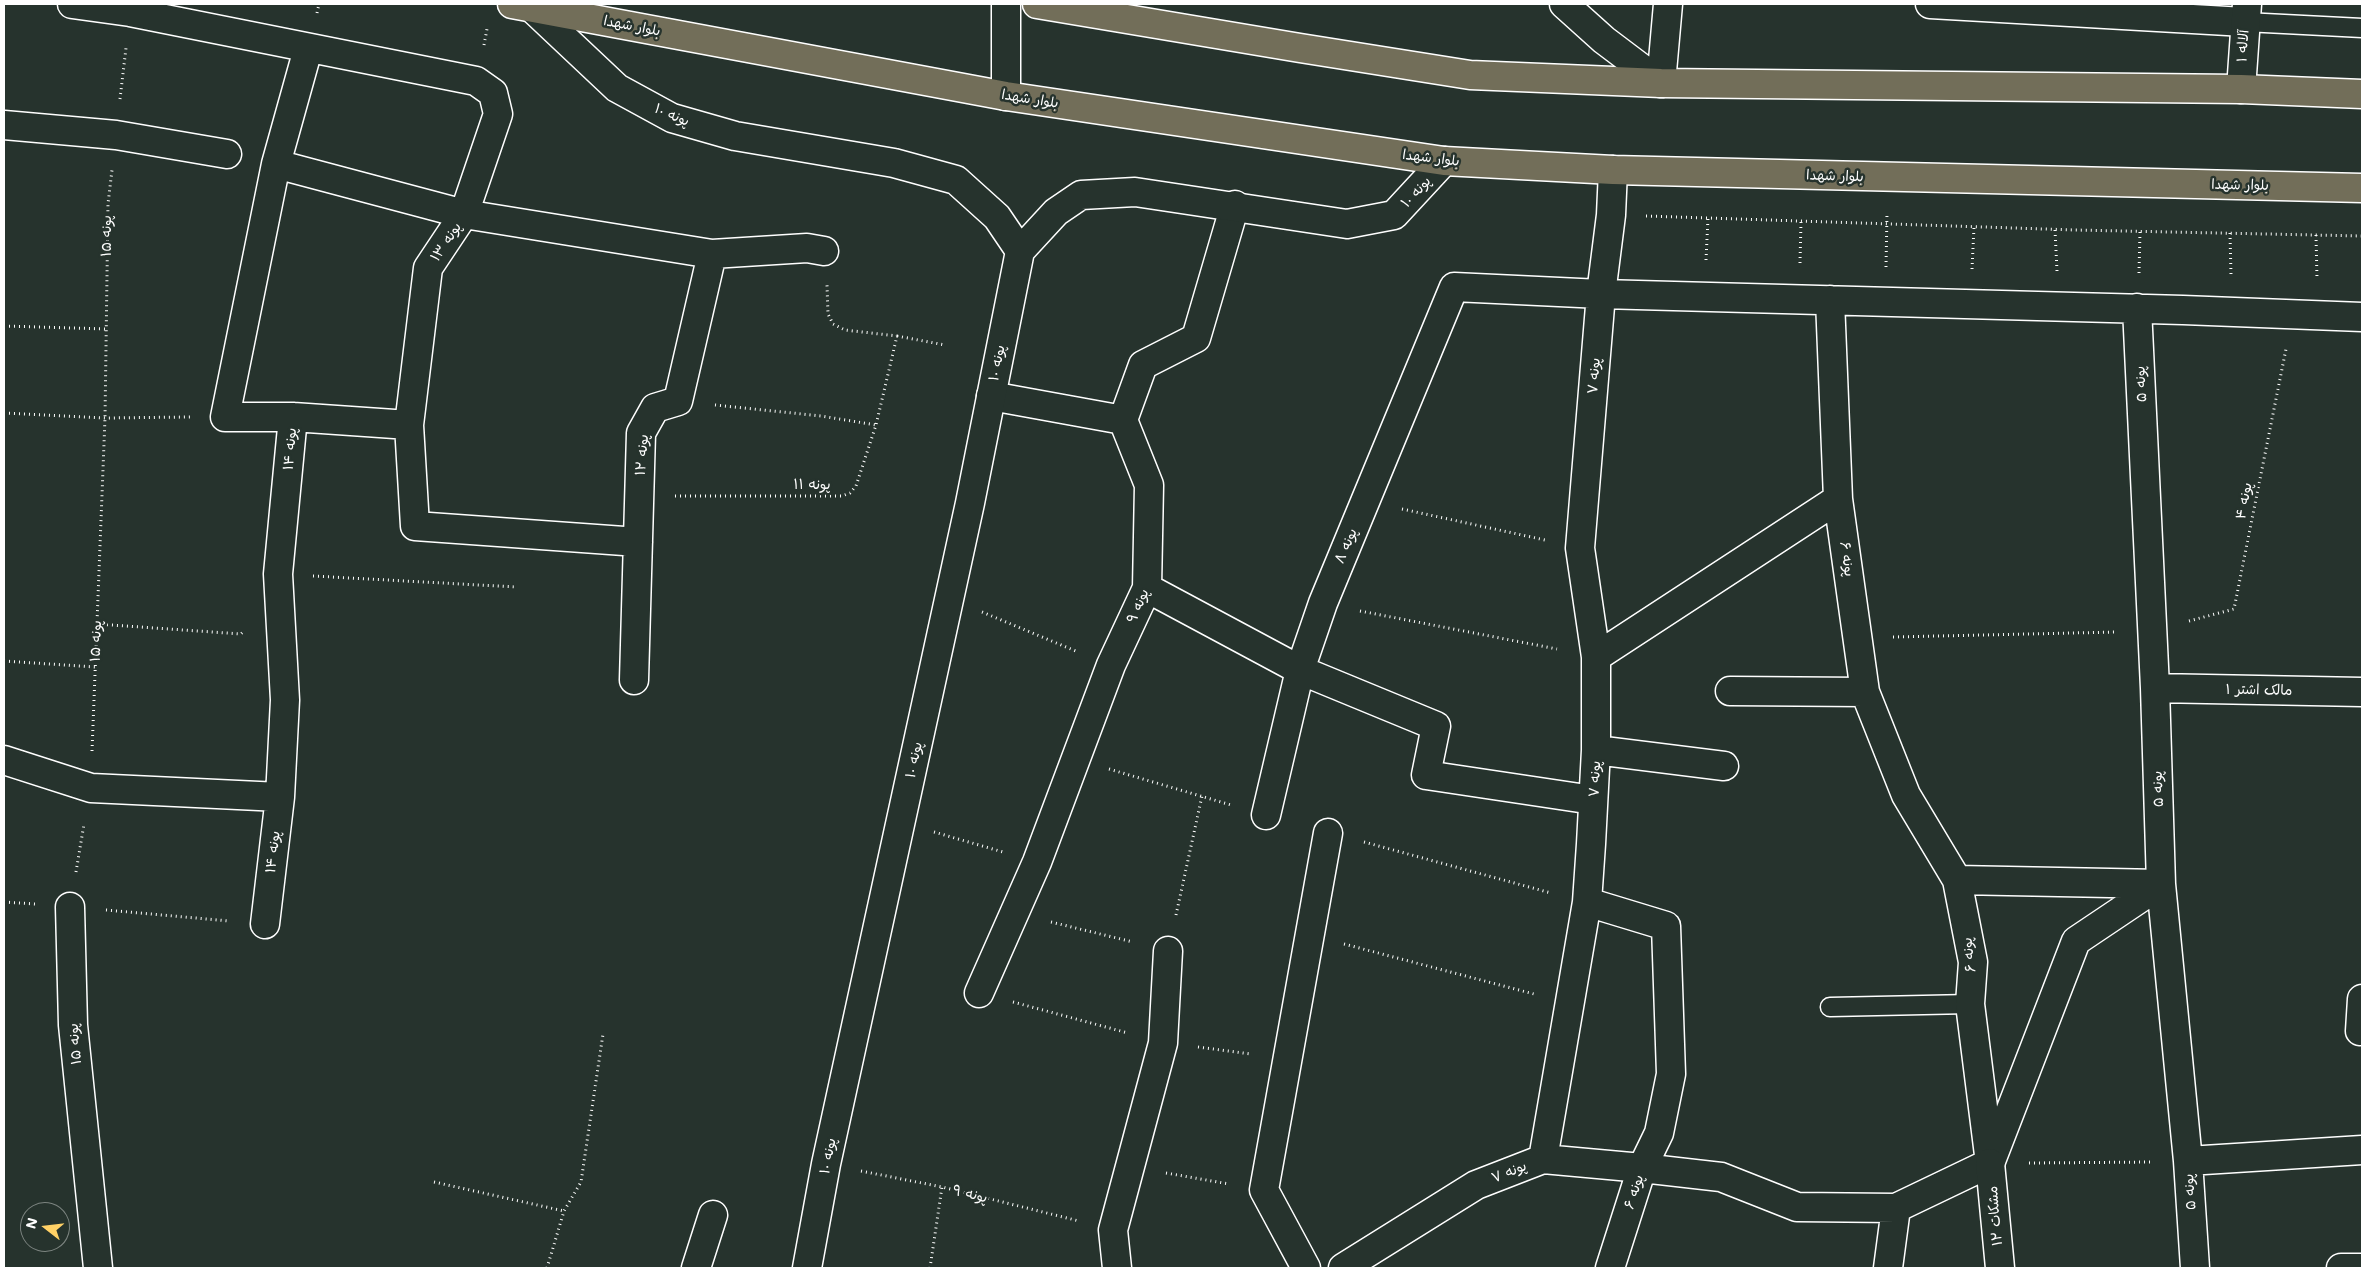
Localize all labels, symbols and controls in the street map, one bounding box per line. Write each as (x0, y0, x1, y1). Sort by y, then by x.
street label: بلوار شهدا (602, 12, 662, 40)
street label: آلاله ۱ (2233, 29, 2253, 63)
street label: بلوار شهدا (1000, 86, 1060, 112)
street label: پونه ۱۰ (652, 100, 692, 130)
street label: بلوار شهدا (1401, 146, 1461, 170)
street label: بلوار شهدا (1806, 167, 1864, 185)
street label: پونه ۱۰ (1397, 173, 1435, 211)
street label: بلوار شهدا (2211, 176, 2269, 194)
street label: پونه ۱۵ (99, 215, 115, 257)
street label: پونه ۱۳ (427, 219, 465, 265)
street label: پونه ۱۰ (985, 344, 1009, 382)
street label: پونه ۷ (1584, 357, 1604, 395)
street label: پونه ۵ (2132, 365, 2150, 403)
street label: پونه ۱۴ (280, 427, 300, 471)
street label: پونه ۱۲ (632, 434, 652, 476)
street label: پونه ۱۱ (794, 477, 830, 493)
street label: پونه ۴ (2232, 481, 2256, 521)
street label: پونه ۸ (1331, 526, 1361, 566)
street label: پونه ۶ (1836, 540, 1858, 578)
street label: پونه ۹ (1123, 586, 1153, 626)
street label: پونه ۱۵ (87, 620, 105, 662)
street label: مالک اشتر ۱ (2226, 681, 2292, 699)
street label: پونه ۱۰ (902, 740, 926, 780)
street label: پونه ۷ (1586, 760, 1604, 798)
street label: پونه ۵ (2149, 771, 2167, 807)
street label: پونه ۱۴ (262, 830, 284, 874)
street label: پونه ۶ (1959, 937, 1979, 973)
street label: پونه ۱۵ (65, 1023, 85, 1065)
street label: پونه ۱۰ (816, 1137, 840, 1175)
street label: پونه ۷ (1489, 1157, 1529, 1187)
street label: پونه ۶ (1621, 1173, 1647, 1211)
street label: پونه ۵ (2180, 1173, 2200, 1211)
street label: پونه ۹ (951, 1182, 989, 1206)
street label: مشکات ۱۲ (1984, 1185, 2006, 1247)
north arrow (20, 1202, 70, 1252)
text: N (20, 1215, 42, 1231)

